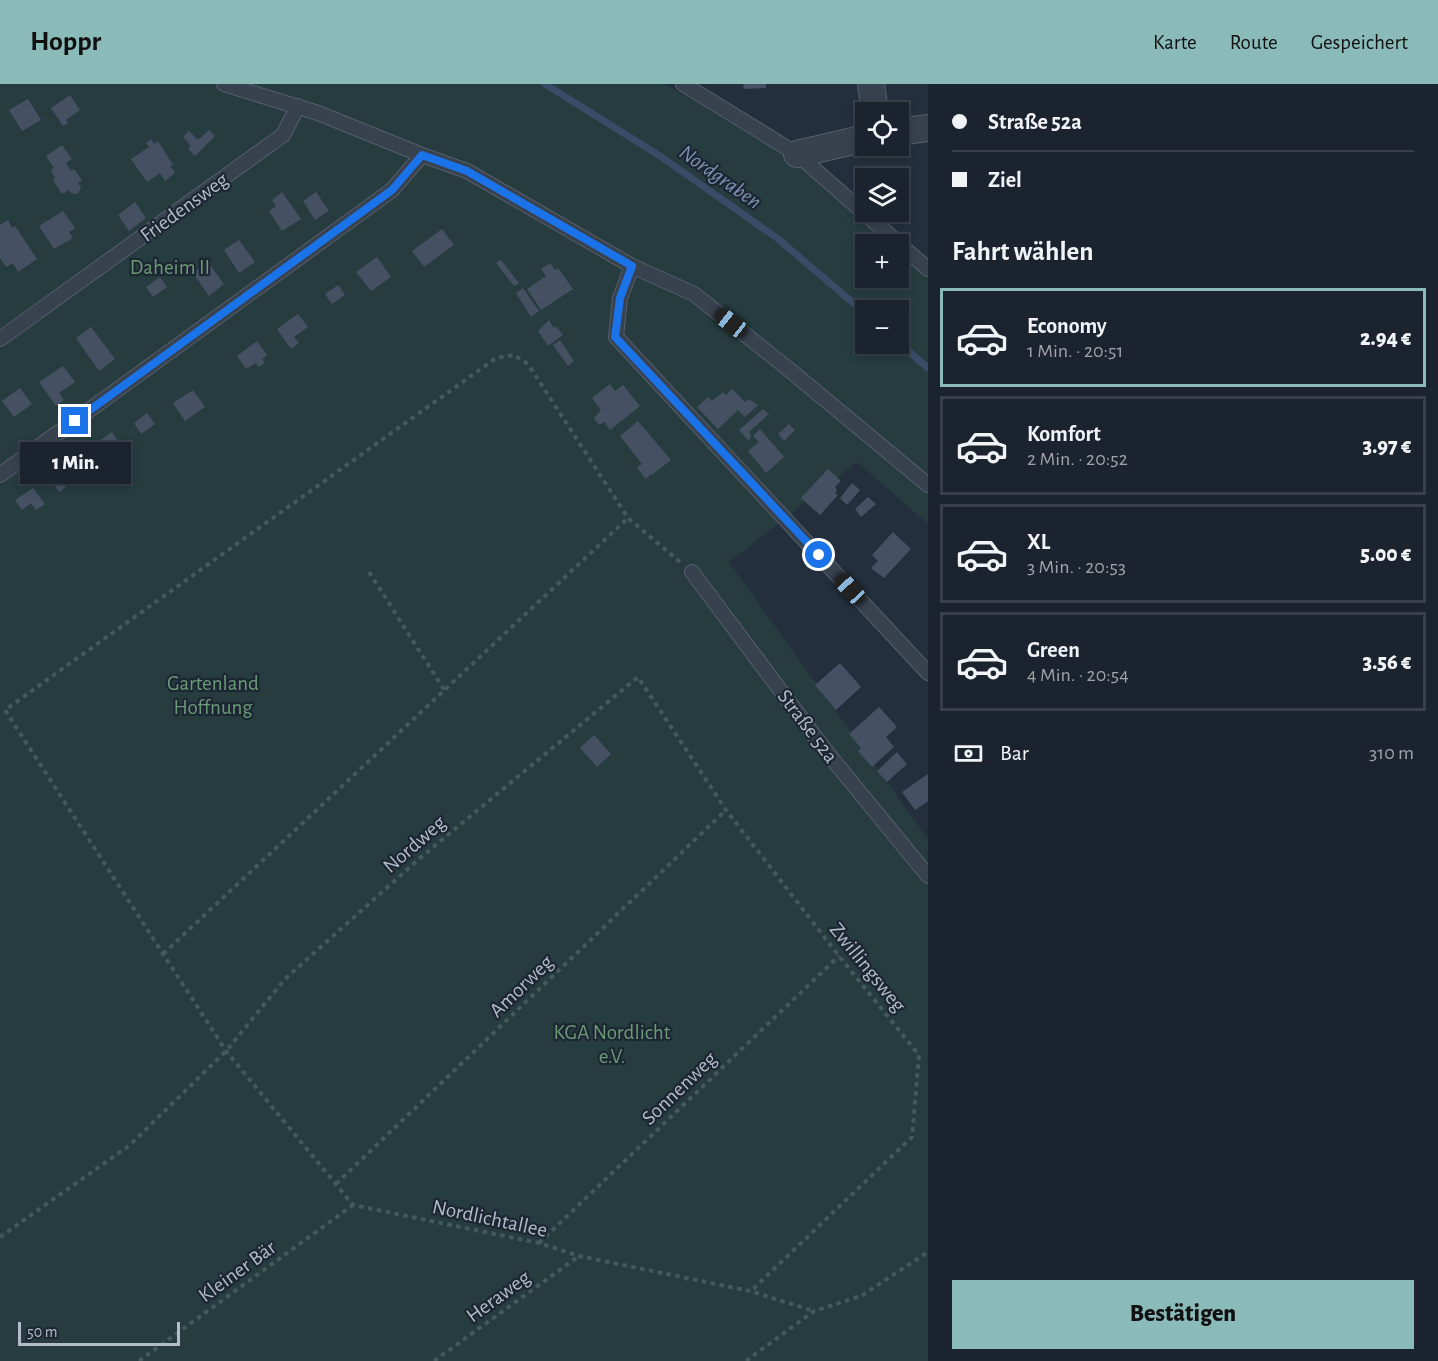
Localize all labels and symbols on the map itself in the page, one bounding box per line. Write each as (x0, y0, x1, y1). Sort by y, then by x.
water label: Nordgraben (675, 141, 765, 213)
street label: Friedensweg (137, 168, 233, 246)
park label: Daheim II (130, 257, 210, 278)
car (711, 305, 751, 341)
route end (61, 407, 88, 434)
callout: 1 Min. (20, 442, 130, 484)
route start (805, 541, 832, 568)
car (831, 570, 869, 608)
park label: Gartenland Hoffnung (167, 673, 259, 718)
street label: Straße 52a (773, 686, 842, 767)
street label: Nordweg (379, 811, 450, 877)
street label: Zwillingsweg (826, 919, 910, 1016)
street label: Amorweg (485, 951, 558, 1021)
park label: KGA Nordlicht e.V. (554, 1022, 671, 1067)
street label: Sonnenweg (638, 1047, 721, 1129)
street label: Nordlichtallee (430, 1196, 549, 1241)
street label: Kleiner Bär (195, 1236, 280, 1306)
street label: Heraweg (463, 1266, 535, 1326)
scale bar (18, 1319, 180, 1346)

